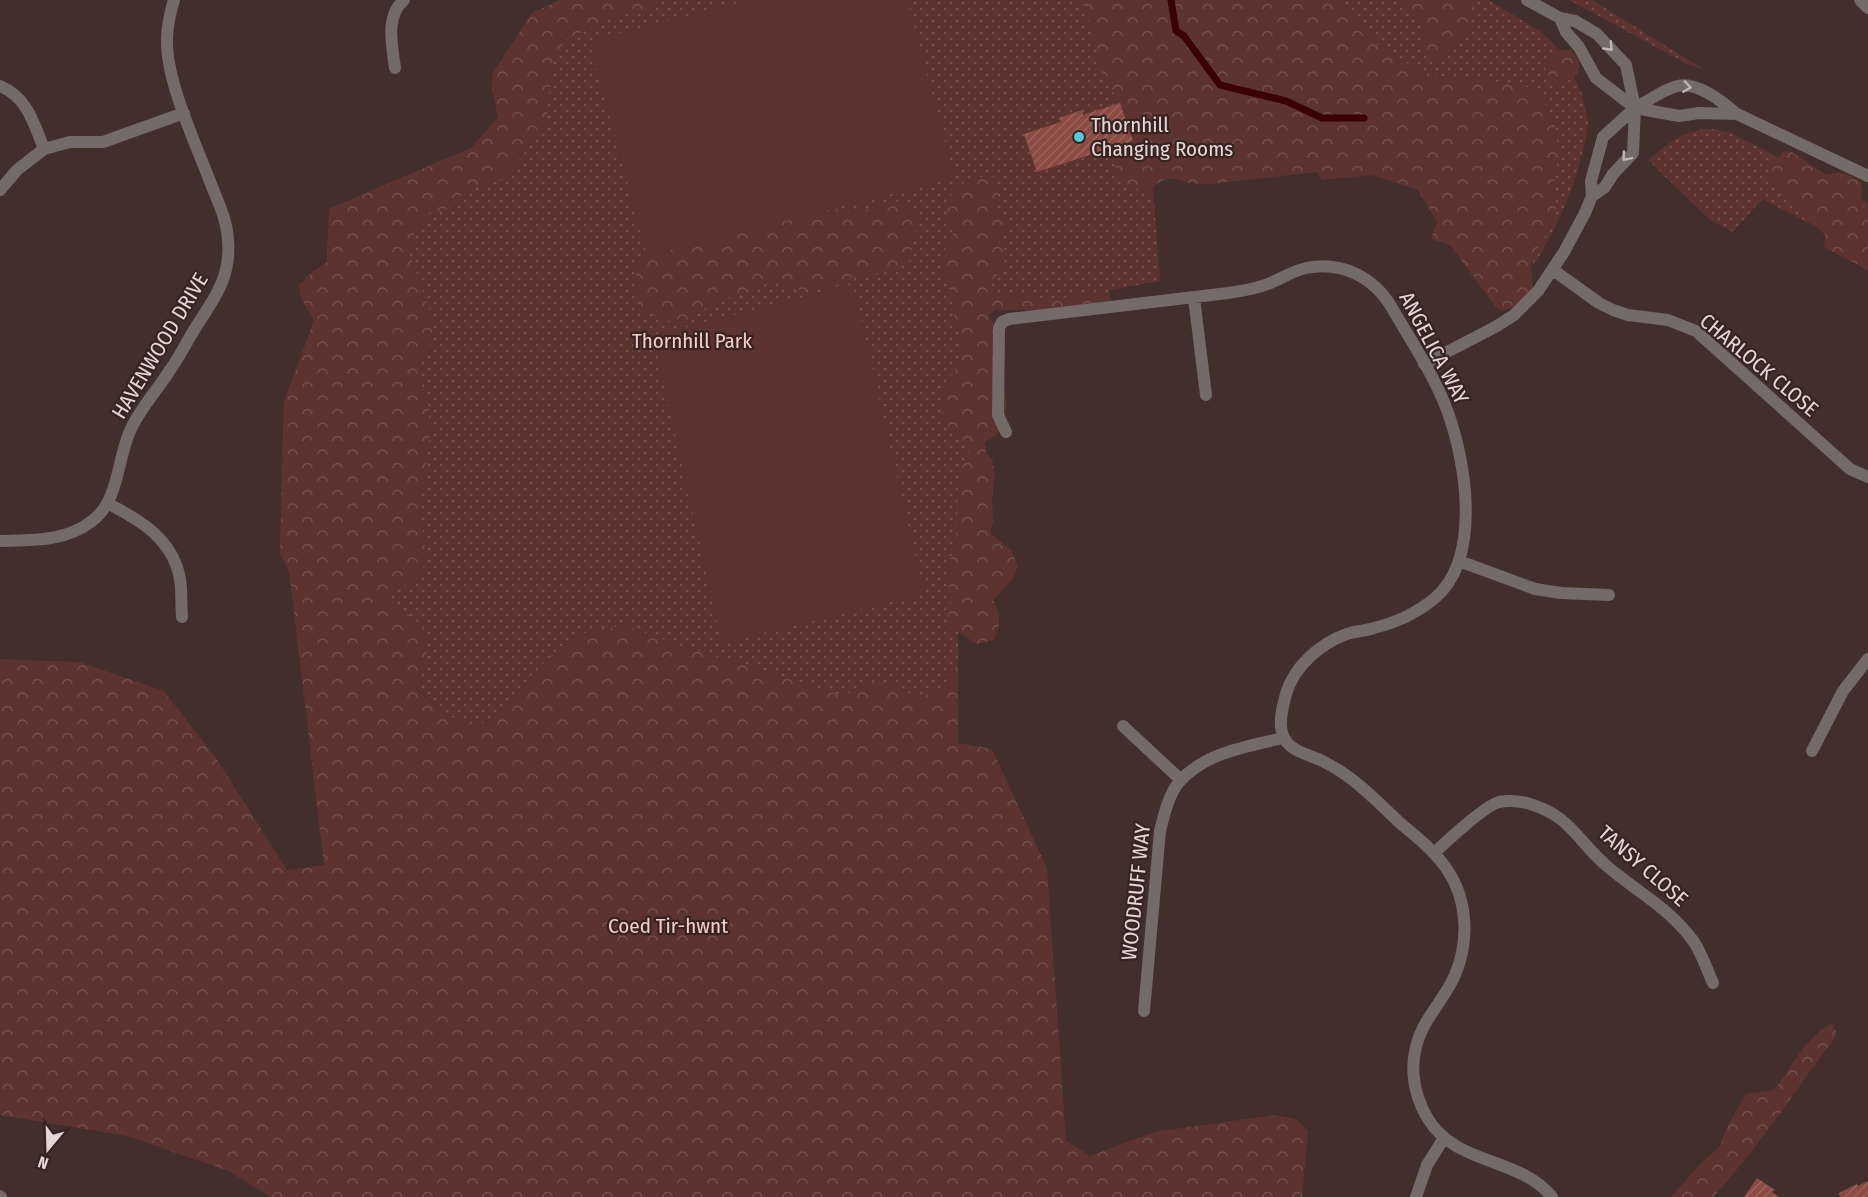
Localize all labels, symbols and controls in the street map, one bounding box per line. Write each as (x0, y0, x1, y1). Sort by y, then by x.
one-way arrow (1602, 41, 1613, 51)
one-way arrow (1683, 81, 1692, 93)
place label: Thornhill Changing Rooms (1091, 112, 1233, 162)
marker: Thornhill Changing Rooms (1072, 130, 1086, 144)
one-way arrow (1623, 151, 1634, 162)
street label: HAVENWOOD DRIVE (106, 268, 214, 424)
street label: ANGELICA WAY (1394, 287, 1475, 409)
street label: CHARLOCK CLOSE (1694, 308, 1824, 422)
park label: Thornhill Park (632, 328, 752, 354)
street label: TANSY CLOSE (1593, 820, 1693, 912)
street label: WOODRUFF WAY (1116, 822, 1156, 962)
park label: Coed Tir-hwnt (608, 913, 728, 939)
north arrow (18, 1119, 78, 1179)
text: N (36, 1152, 51, 1173)

